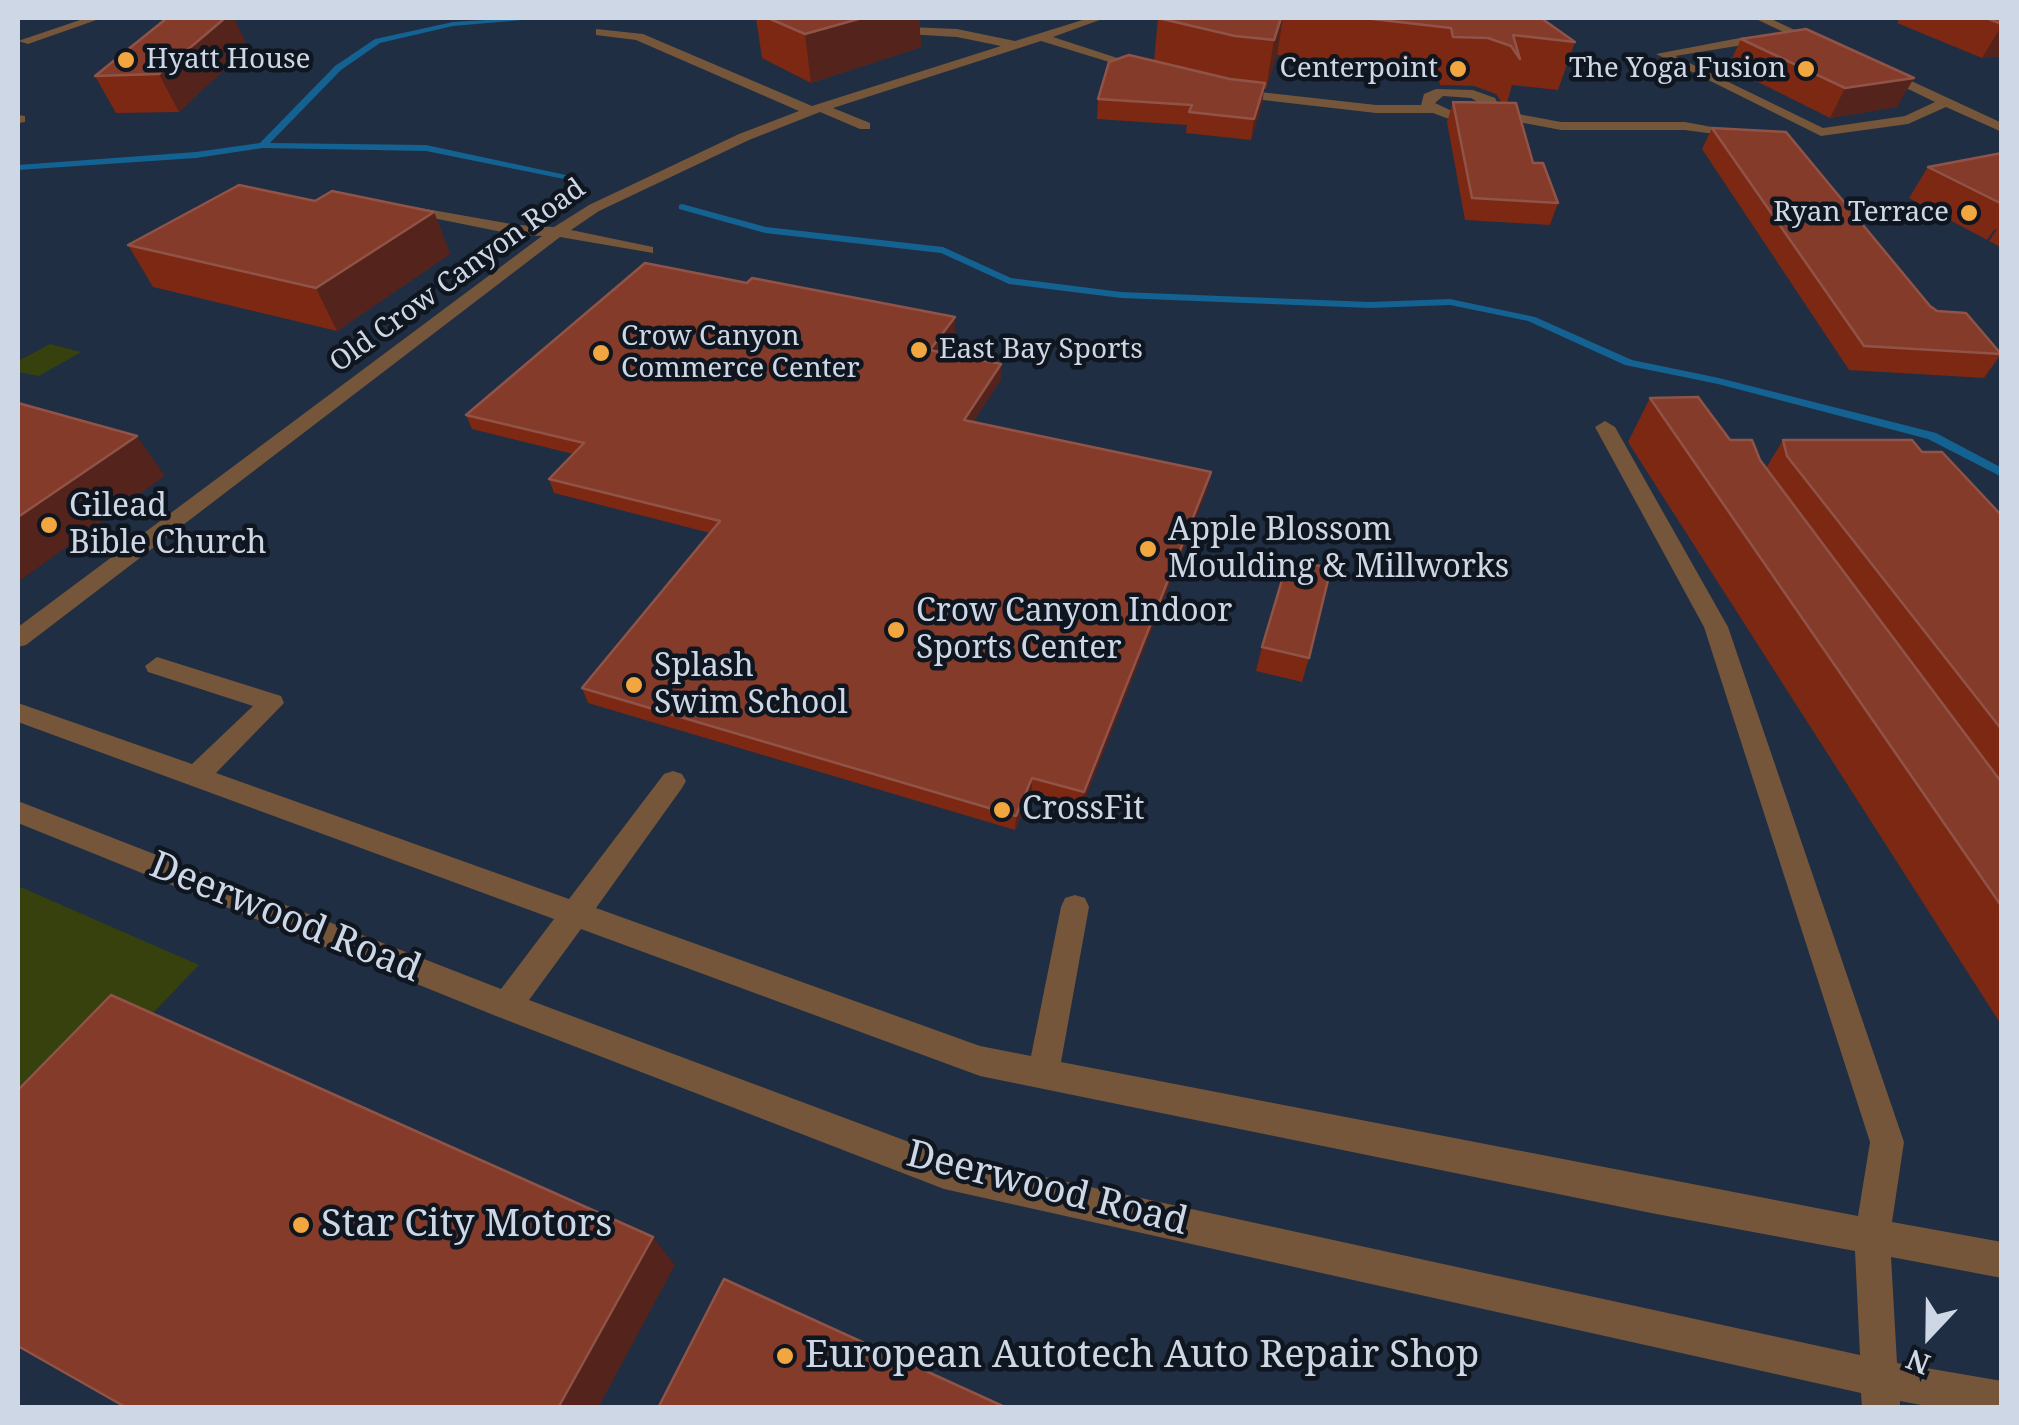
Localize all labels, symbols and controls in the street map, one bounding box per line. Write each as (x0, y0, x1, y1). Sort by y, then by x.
place label: Hyatt House (146, 43, 311, 77)
marker: Hyatt House (115, 49, 137, 71)
place label: Centerpoint (1280, 52, 1438, 86)
place label: The Yoga Fusion (1569, 52, 1786, 86)
marker: Centerpoint (1447, 58, 1469, 80)
marker: The Yoga Fusion (1795, 58, 1817, 80)
street label: Old Crow Canyon Road (324, 172, 592, 380)
place label: Ryan Terrace (1773, 196, 1949, 230)
marker: Ryan Terrace (1958, 202, 1980, 224)
place label: Crow Canyon Commerce Center (621, 320, 860, 386)
place label: East Bay Sports (939, 333, 1143, 367)
marker: East Bay Sports (908, 339, 930, 361)
marker: Crow Canyon Commerce Center (590, 342, 612, 364)
place label: Gilead Bible Church (69, 488, 267, 563)
place label: Apple Blossom Moulding & Millworks (1168, 512, 1509, 587)
marker: Gilead Bible Church (38, 514, 60, 536)
marker: Apple Blossom Moulding & Millworks (1137, 538, 1159, 560)
place label: Crow Canyon Indoor Sports Center (916, 593, 1232, 668)
marker: Crow Canyon Indoor Sports Center (885, 619, 907, 641)
place label: Splash Swim School (654, 648, 848, 723)
marker: Splash Swim School (623, 674, 645, 696)
place label: CrossFit (1022, 791, 1144, 829)
marker: CrossFit (991, 799, 1013, 821)
street label: Deerwood Road (143, 843, 427, 993)
street label: Deerwood Road (902, 1132, 1192, 1246)
place label: Star City Motors (321, 1202, 612, 1248)
marker: Star City Motors (290, 1214, 312, 1236)
north arrow (1879, 1285, 1979, 1385)
place label: European Autotech Auto Repair Shop (805, 1333, 1479, 1379)
text: N (1900, 1341, 1935, 1385)
marker: European Autotech Auto Repair Shop (774, 1345, 796, 1367)

